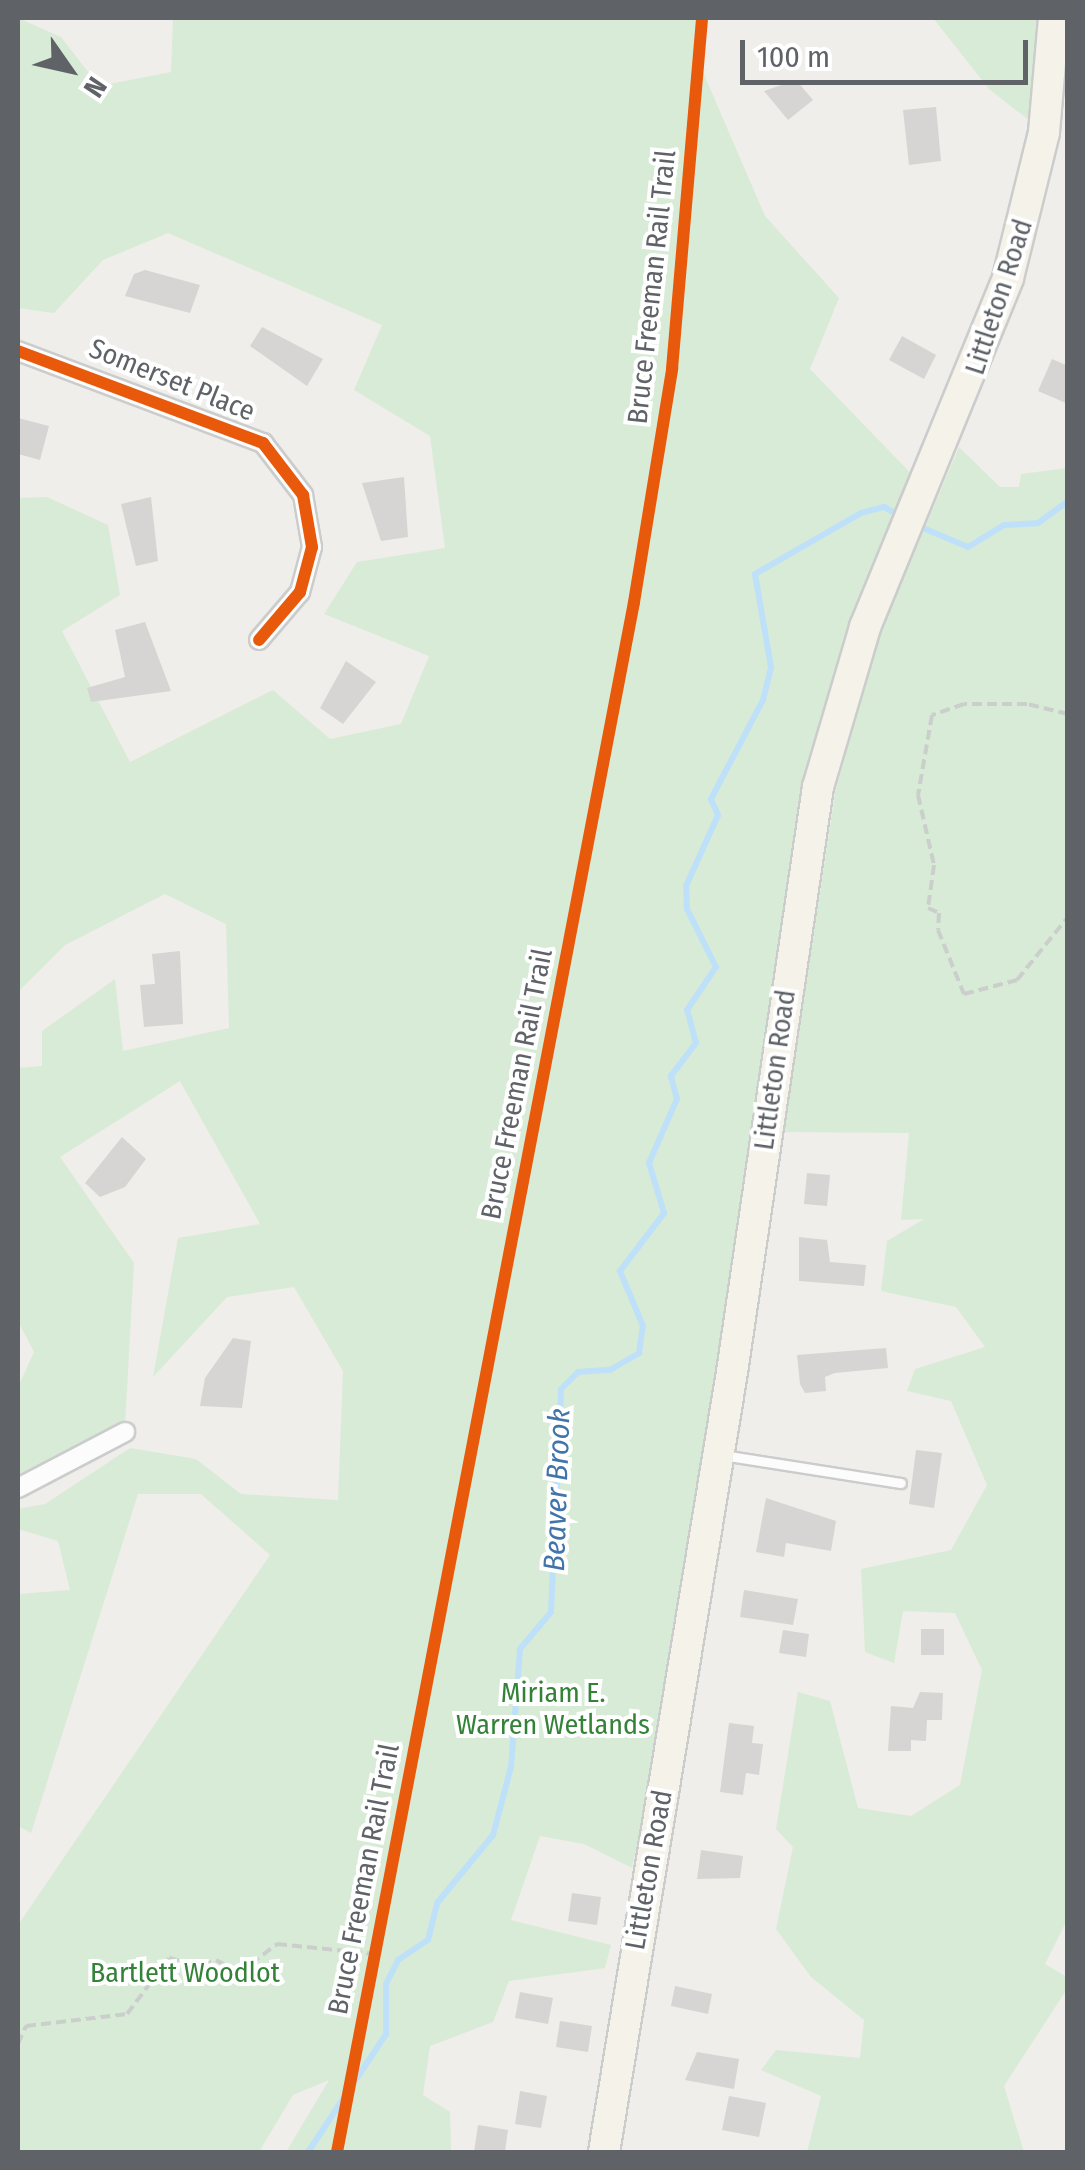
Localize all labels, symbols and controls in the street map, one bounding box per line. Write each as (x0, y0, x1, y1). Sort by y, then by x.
north arrow (20, 20, 120, 120)
scale bar (745, 20, 1032, 82)
text: 100 m (757, 39, 830, 75)
text: N (77, 71, 114, 103)
street label: Bruce Freeman Rail Trail (621, 148, 683, 426)
street label: Littleton Road (958, 215, 1040, 379)
street label: Somerset Place (84, 332, 260, 428)
street label: Bruce Freeman Rail Trail (474, 946, 560, 1222)
street label: Littleton Road (747, 988, 803, 1152)
water label: Beaver Brook (536, 1408, 578, 1572)
park label: Miriam E. Warren Wetlands (456, 1676, 650, 1742)
street label: Bruce Freeman Rail Trail (321, 1741, 407, 2017)
street label: Littleton Road (618, 1788, 680, 1952)
park label: Bartlett Woodlot (90, 1956, 280, 1990)

